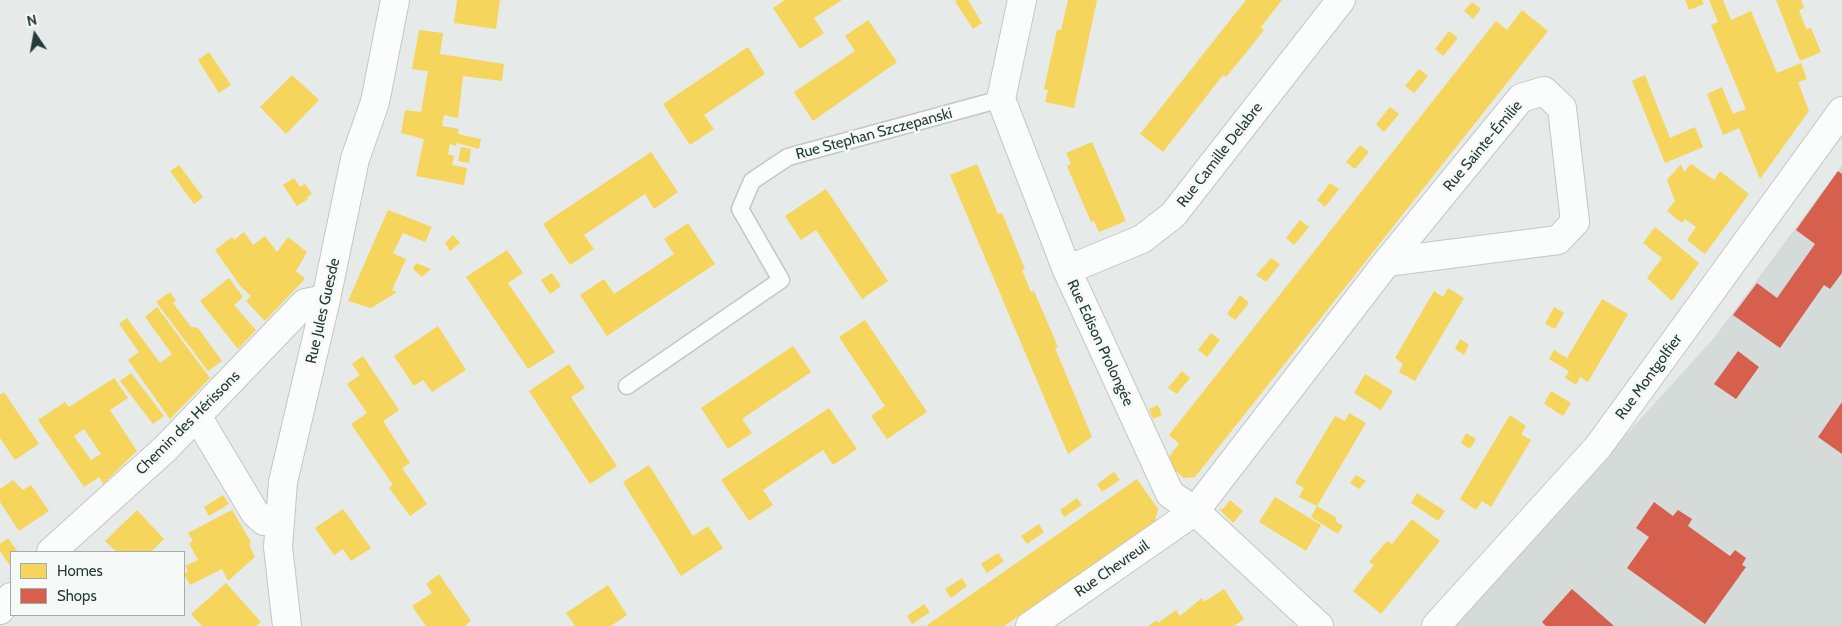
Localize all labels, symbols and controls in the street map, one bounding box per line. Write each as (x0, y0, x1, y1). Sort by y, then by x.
north arrow (10, 10, 60, 60)
text: N (25, 10, 39, 30)
street label: Rue Sainte-Émilie (1440, 97, 1526, 195)
street label: Rue Camille Delabre (1173, 99, 1267, 211)
street label: Rue Stephan Szczepanski (794, 104, 954, 164)
street label: Rue Jules Guesde (302, 256, 344, 366)
street label: Rue Edison Prolongée (1063, 277, 1137, 409)
street label: Rue Montgolfier (1612, 331, 1686, 423)
street label: Chemin des Hérissons (132, 367, 244, 479)
street label: Rue Chevreuil (1071, 537, 1153, 601)
legend (10, 551, 185, 616)
text: Homes (57, 562, 103, 580)
text: Shops (57, 587, 97, 605)

